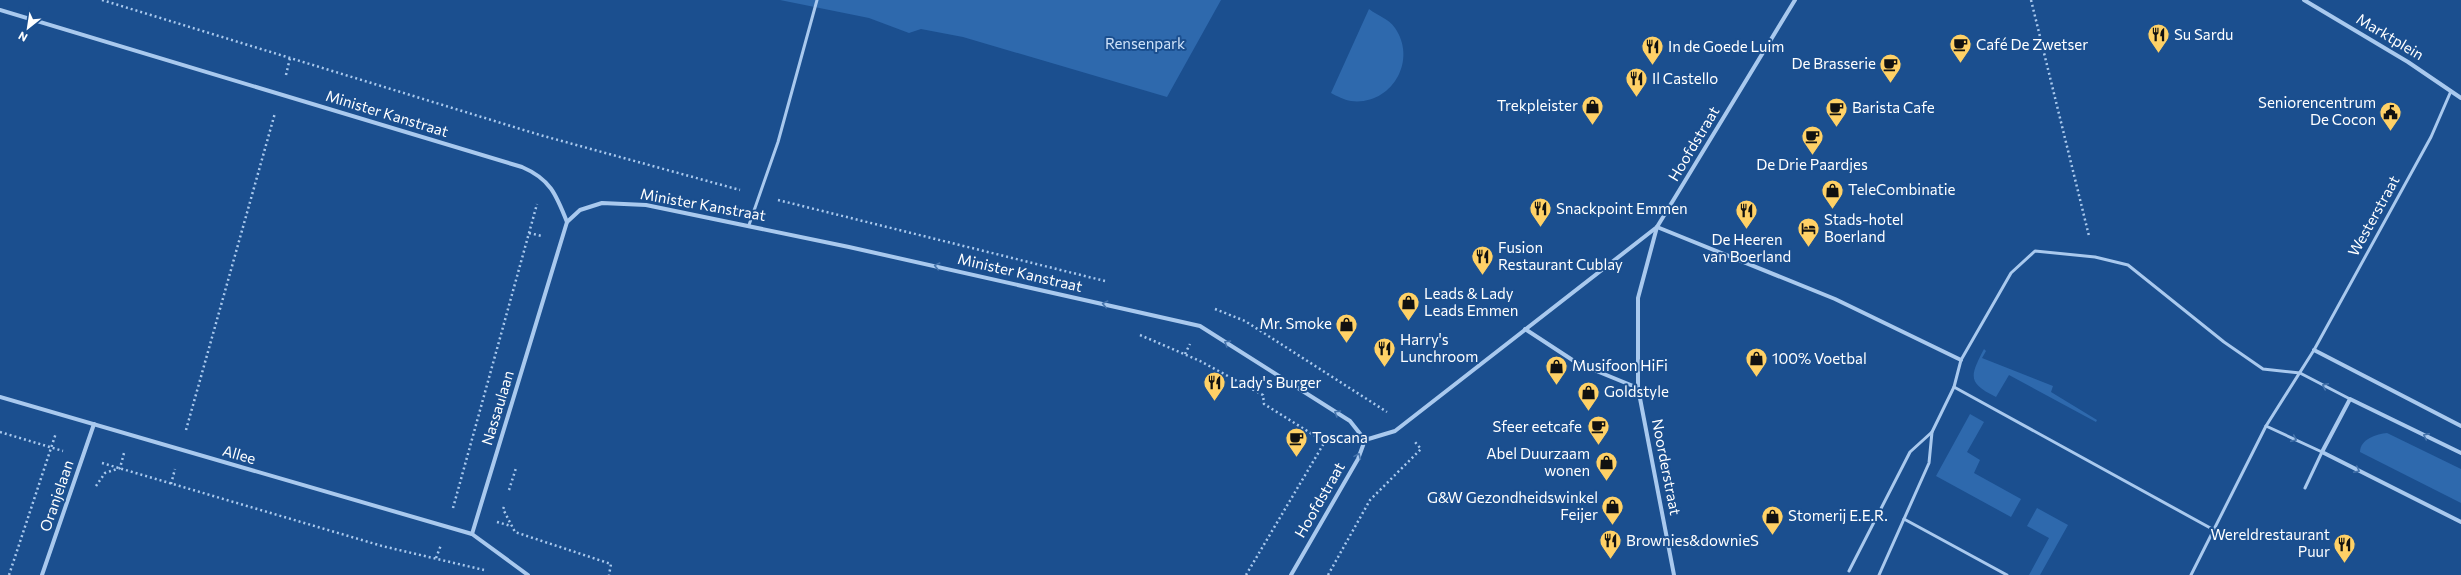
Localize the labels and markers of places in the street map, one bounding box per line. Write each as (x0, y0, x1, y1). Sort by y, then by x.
restaurant icon: Su Sardu (2146, 22, 2172, 55)
place label: Su Sardu (2174, 25, 2233, 43)
cafe icon: Café De Zwetser (1948, 32, 1974, 65)
restaurant icon: In de Goede Luim (1640, 34, 1666, 67)
place label: Café De Zwetser (1976, 35, 2088, 53)
place label: In de Goede Luim (1668, 37, 1784, 55)
cafe icon: De Brasserie (1878, 51, 1904, 84)
place label: De Brasserie (1791, 54, 1876, 72)
restaurant icon: Il Castello (1624, 66, 1650, 99)
place label: Il Castello (1652, 69, 1718, 87)
shop icon: Trekpleister (1580, 93, 1606, 126)
place label: Seniorencentrum De Cocon (2258, 93, 2376, 128)
cafe icon: Barista Cafe (1823, 95, 1849, 128)
place label: Trekpleister (1497, 96, 1578, 114)
place label: Barista Cafe (1852, 98, 1935, 116)
public building icon: Seniorencentrum De Cocon (2378, 99, 2404, 132)
cafe icon: De Drie Paardjes (1799, 123, 1825, 156)
place label: De Drie Paardjes (1756, 155, 1868, 173)
shop icon: TeleCombinatie (1819, 177, 1845, 210)
place label: TeleCombinatie (1848, 180, 1956, 198)
restaurant icon: Snackpoint Emmen (1527, 196, 1553, 229)
restaurant icon: De Heeren van Boerland (1734, 198, 1760, 231)
place label: Snackpoint Emmen (1556, 199, 1688, 217)
place label: Stads-hotel Boerland (1824, 210, 1904, 245)
hotel icon: Stads-hotel Boerland (1795, 216, 1821, 249)
place label: De Heeren van Boerland (1703, 230, 1791, 265)
place label: Fusion Restaurant Cublay (1498, 238, 1623, 273)
restaurant icon: Fusion Restaurant Cublay (1470, 244, 1496, 277)
place label: Leads & Lady Leads Emmen (1424, 284, 1518, 319)
shop icon: Leads & Lady Leads Emmen (1396, 290, 1422, 323)
shop icon: Mr. Smoke (1334, 311, 1360, 344)
place label: Mr. Smoke (1259, 314, 1332, 332)
place label: Harry's Lunchroom (1400, 330, 1478, 365)
restaurant icon: Harry's Lunchroom (1372, 336, 1398, 369)
shop icon: 100% Voetbal (1743, 346, 1769, 379)
place label: 100% Voetbal (1772, 349, 1867, 367)
shop icon: Musifoon HiFi (1543, 353, 1569, 386)
place label: Musifoon HiFi (1572, 356, 1668, 374)
restaurant icon: Lady's Burger (1202, 370, 1228, 403)
place label: Lady's Burger (1230, 373, 1322, 391)
shop icon: Goldstyle (1575, 379, 1601, 412)
place label: Goldstyle (1604, 382, 1669, 400)
cafe icon: Sfeer eetcafe (1585, 414, 1611, 447)
place label: Sfeer eetcafe (1493, 417, 1582, 435)
cafe icon: Toscana (1283, 425, 1309, 458)
place label: Toscana (1312, 428, 1368, 446)
place label: Abel Duurzaam wonen (1486, 444, 1590, 479)
shop icon: Abel Duurzaam wonen (1593, 450, 1619, 483)
place label: G&W Gezondheidswinkel Feijer (1427, 488, 1598, 523)
shop icon: G&W Gezondheidswinkel Feijer (1600, 494, 1626, 527)
shop icon: Stomerij E.E.R. (1760, 503, 1786, 536)
place label: Stomerij E.E.R. (1788, 506, 1888, 524)
place label: Wereldrestaurant Puur (2210, 525, 2330, 560)
restaurant icon: Brownies&downieS (1598, 528, 1624, 561)
place label: Brownies&downieS (1626, 531, 1759, 549)
restaurant icon: Wereldrestaurant Puur (2332, 531, 2358, 564)

